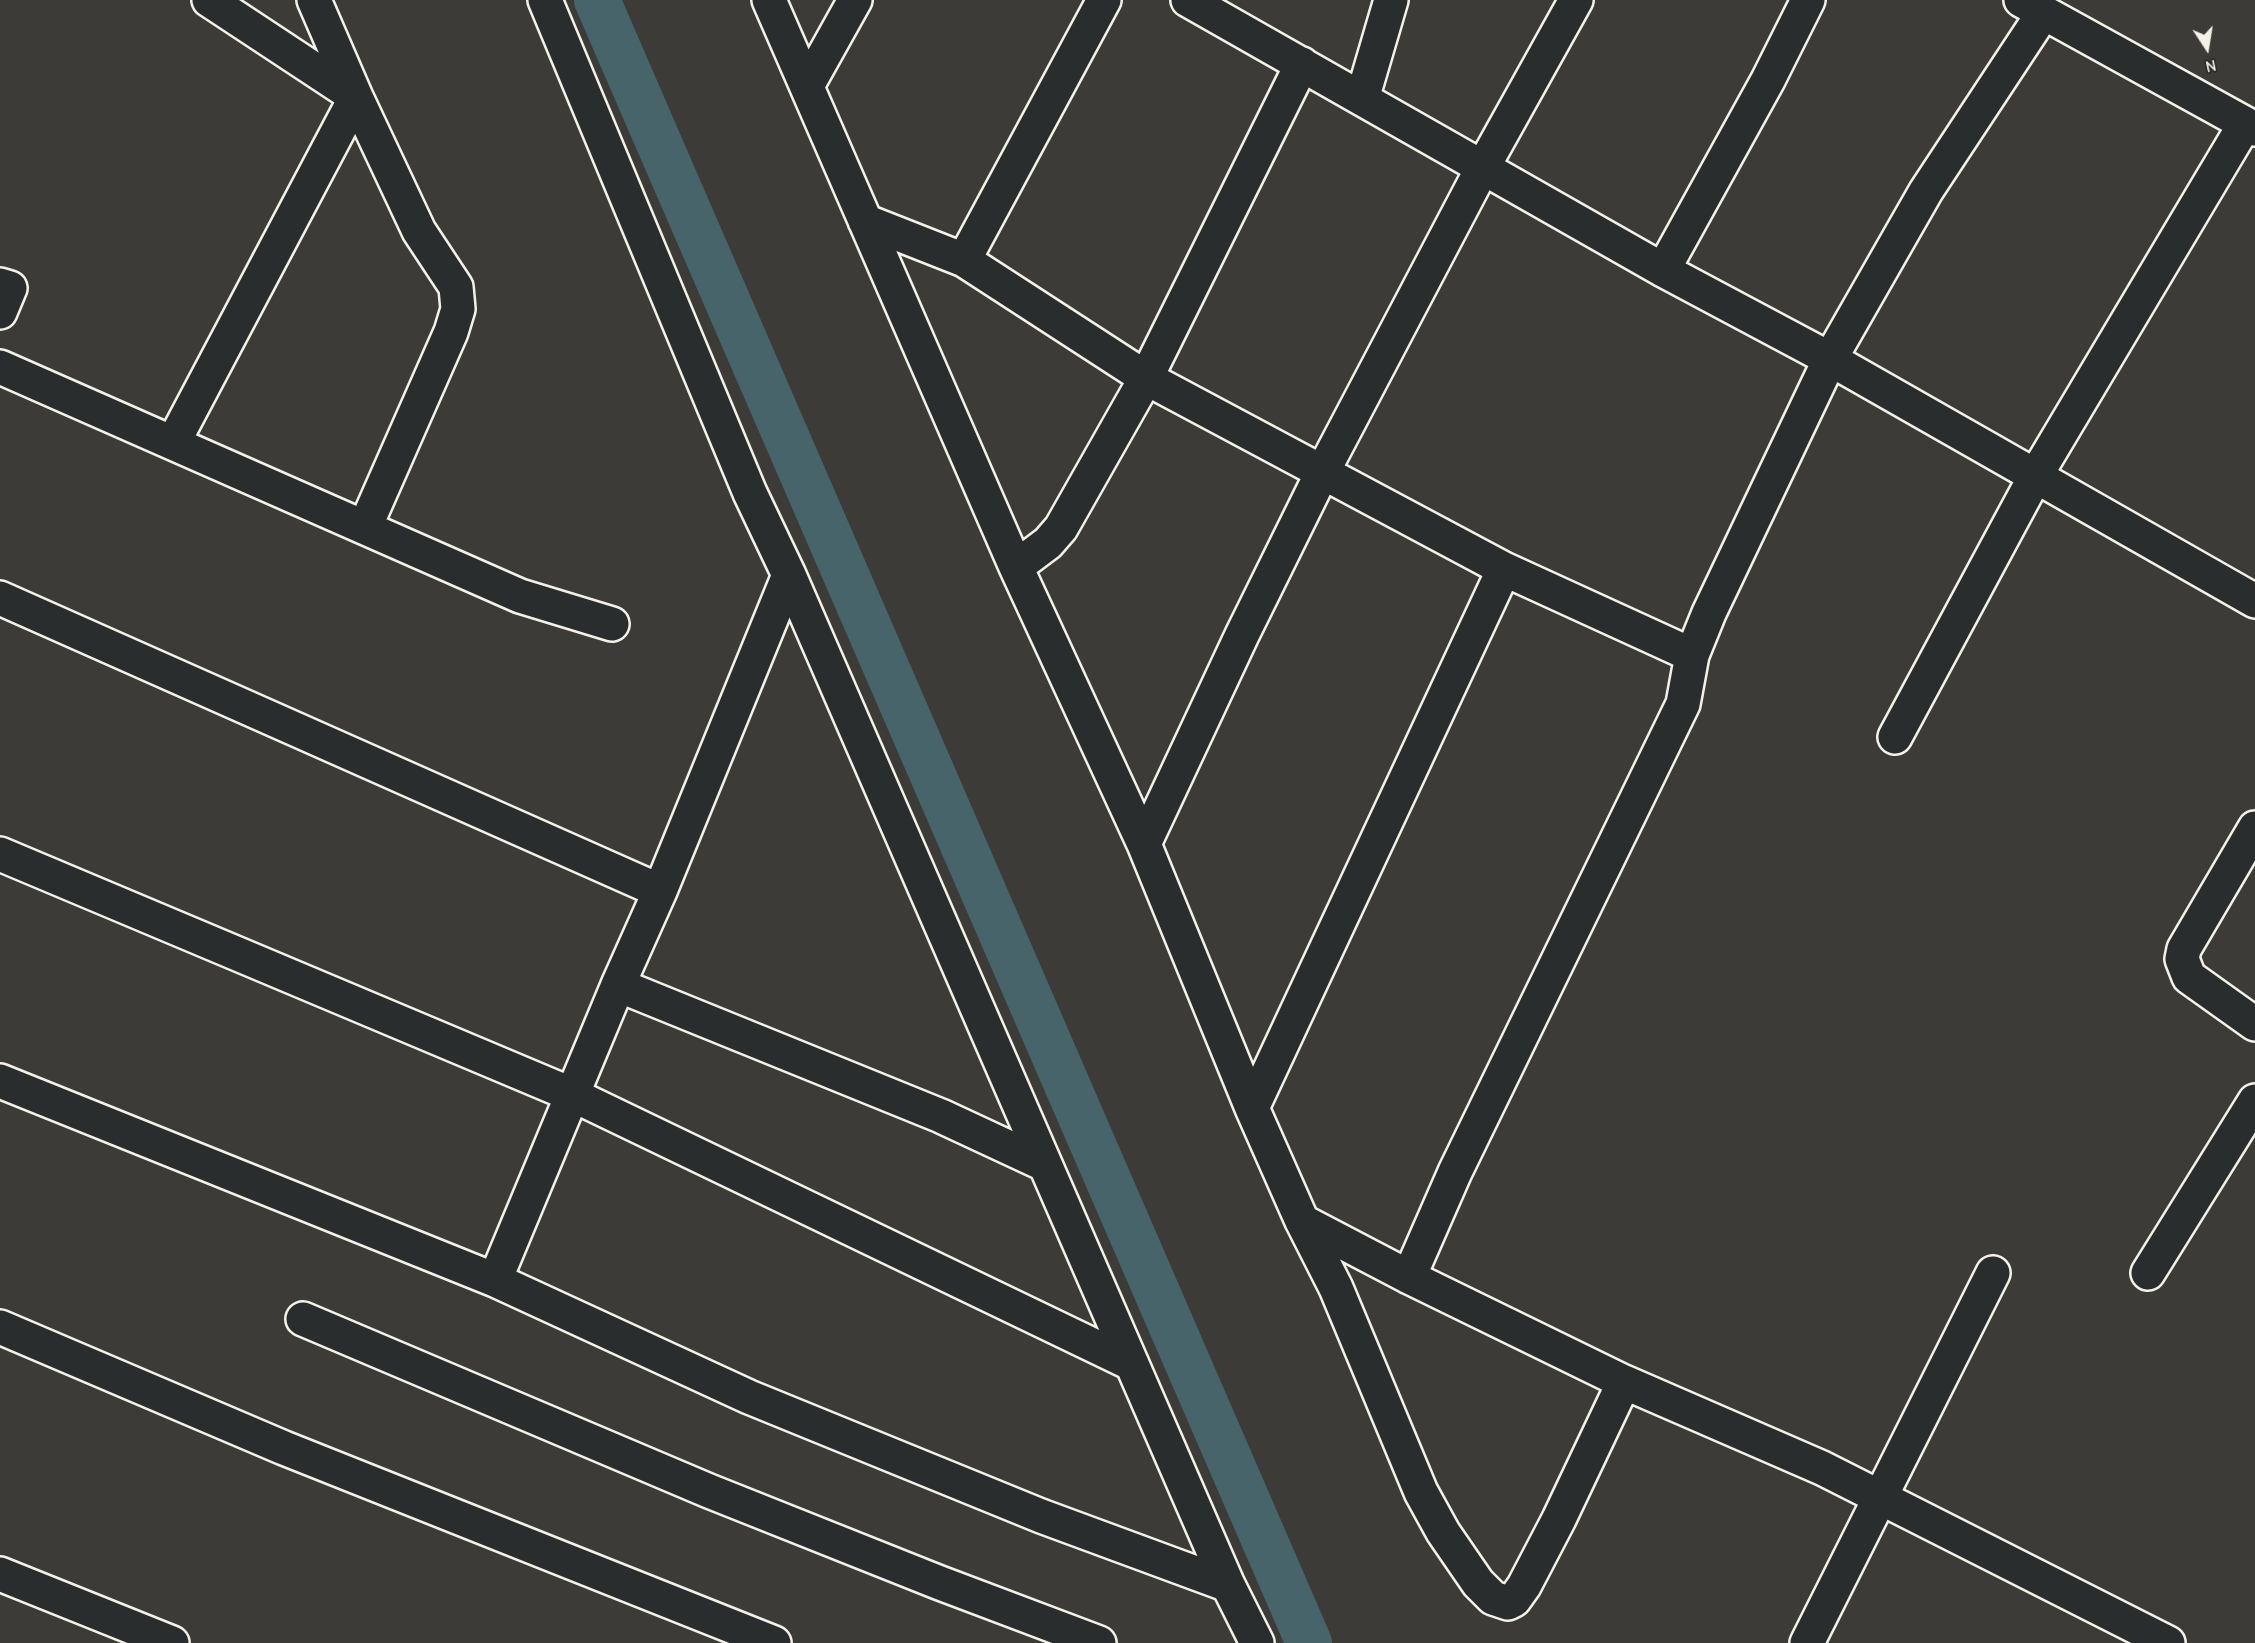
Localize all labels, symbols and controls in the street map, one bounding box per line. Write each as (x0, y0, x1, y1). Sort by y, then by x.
north arrow (2177, 18, 2237, 78)
text: N (2204, 56, 2218, 75)

